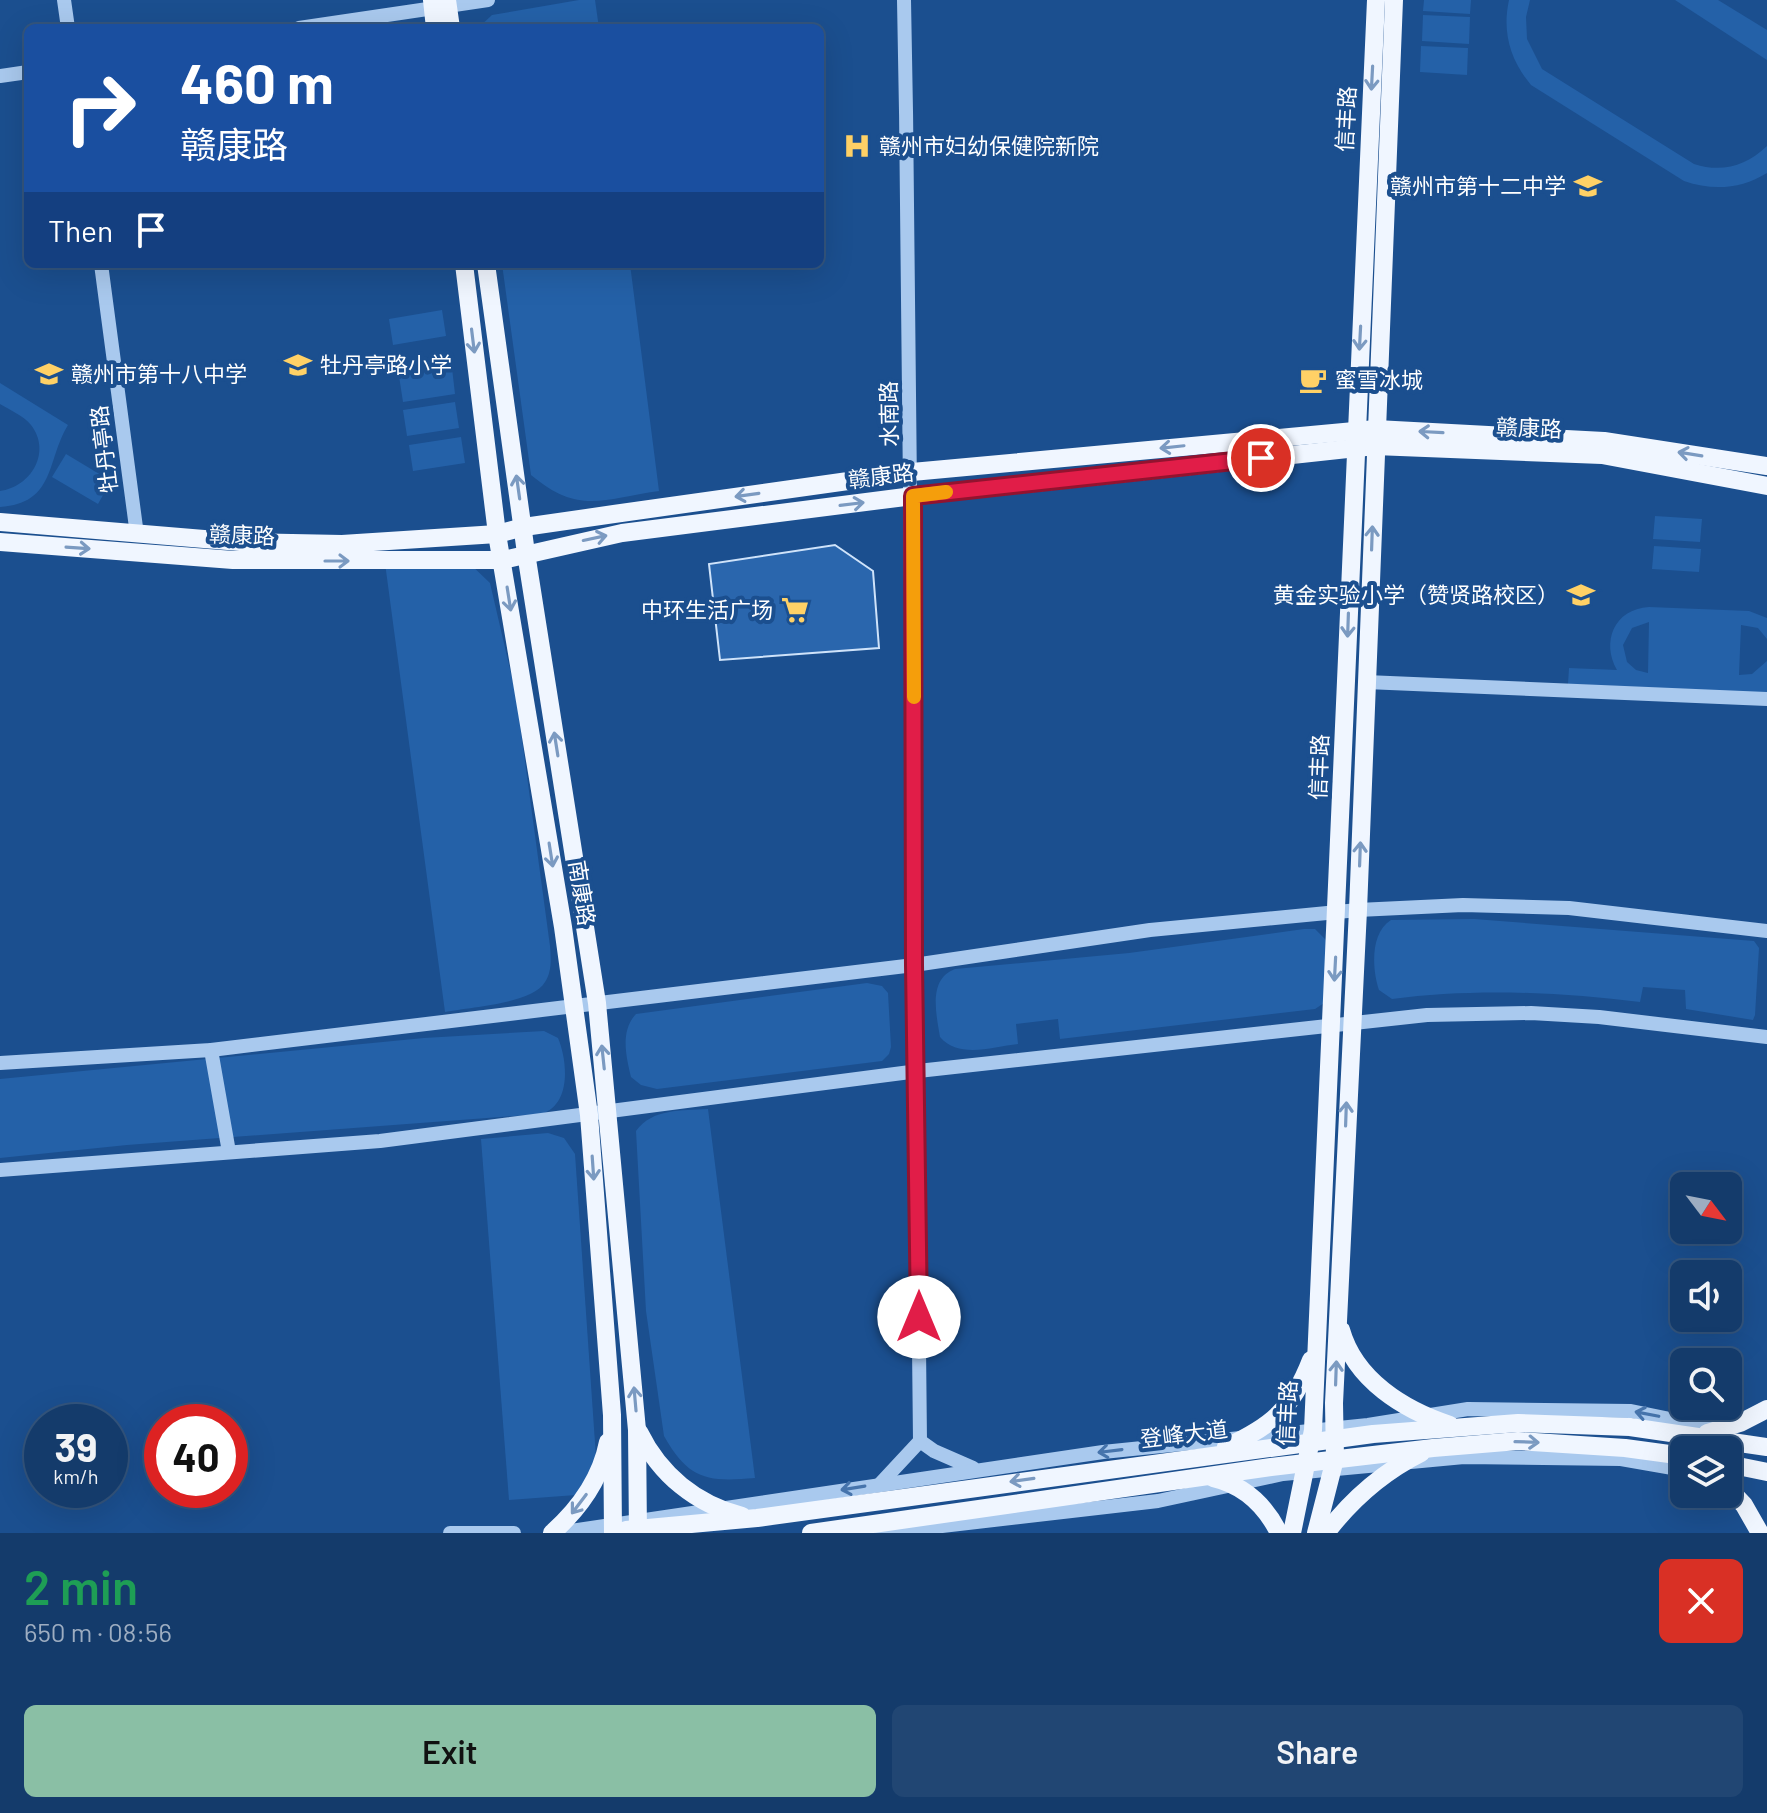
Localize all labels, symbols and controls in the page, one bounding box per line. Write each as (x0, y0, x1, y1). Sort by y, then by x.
text: 460 m (180, 48, 334, 115)
icon: right (48, 56, 152, 160)
one-way arrow (1365, 64, 1380, 91)
street label: 信丰路 (1330, 85, 1360, 153)
text: 赣康路 (180, 122, 288, 165)
hospital icon: 赣州市妇幼保健院新院 (842, 131, 872, 161)
place label: 赣州市妇幼保健院新院 (879, 132, 1099, 158)
school or university icon: 赣州市第十二中学 (1573, 171, 1603, 201)
place label: 赣州市第十二中学 (1390, 172, 1566, 198)
icon: arrive (129, 208, 173, 252)
text: Then (48, 212, 113, 248)
one-way arrow (1352, 324, 1367, 351)
one-way arrow (466, 328, 481, 354)
school or university icon: 牡丹亭路小学 (283, 350, 313, 380)
place label: 牡丹亭路小学 (320, 351, 452, 377)
school or university icon: 赣州市第十八中学 (34, 359, 64, 389)
place label: 赣州市第十八中学 (71, 360, 247, 386)
cafe icon: 蜜雪冰城 (1298, 365, 1328, 395)
place label: 蜜雪冰城 (1335, 366, 1423, 392)
street label: 水南路 (874, 381, 902, 447)
street label: 牡丹亭路 (85, 404, 121, 494)
street label: 赣康路 (1496, 413, 1562, 441)
pin (1227, 424, 1295, 492)
one-way arrow (1418, 424, 1445, 439)
icon: arrive (1239, 436, 1283, 480)
one-way arrow (1159, 440, 1186, 455)
one-way arrow (1678, 446, 1703, 461)
street label: 赣康路 (847, 458, 915, 492)
one-way arrow (510, 475, 525, 500)
one-way arrow (735, 488, 760, 503)
one-way arrow (838, 496, 865, 511)
street label: 赣康路 (209, 520, 275, 548)
one-way arrow (1364, 525, 1379, 552)
one-way arrow (581, 530, 607, 545)
one-way arrow (64, 541, 91, 556)
one-way arrow (323, 553, 350, 569)
school or university icon: 黄金实验小学（赞贤路校区） (1566, 580, 1596, 610)
place label: 黄金实验小学（赞贤路校区） (1273, 581, 1559, 607)
one-way arrow (503, 586, 518, 611)
supermarket icon: 中环生活广场 (780, 595, 810, 625)
place label: 中环生活广场 (641, 596, 773, 622)
one-way arrow (1341, 611, 1356, 638)
one-way arrow (548, 732, 563, 757)
street label: 信丰路 (1304, 734, 1332, 800)
one-way arrow (1353, 841, 1368, 868)
one-way arrow (545, 842, 560, 867)
street label: 南康路 (565, 858, 601, 927)
one-way arrow (1327, 955, 1342, 982)
one-way arrow (595, 1044, 610, 1071)
one-way arrow (1339, 1101, 1354, 1128)
one-way arrow (586, 1154, 601, 1181)
north arrow (1670, 1172, 1742, 1244)
map controls (1670, 1172, 1742, 1508)
button: sound (1670, 1260, 1742, 1332)
position arrow (877, 1275, 961, 1359)
button: search (1670, 1348, 1742, 1420)
one-way arrow (1328, 1360, 1343, 1387)
street label: 信丰路 (1271, 1379, 1301, 1447)
one-way arrow (627, 1386, 642, 1413)
speed limit sign: 40 (144, 1404, 248, 1508)
one-way arrow (1635, 1406, 1660, 1421)
street label: 登峰大道 (1139, 1415, 1229, 1451)
text: 39 (55, 1422, 97, 1470)
one-way arrow (1513, 1434, 1540, 1449)
button: layers (1670, 1436, 1742, 1508)
one-way arrow (1098, 1444, 1123, 1459)
text: km/h (53, 1464, 99, 1488)
one-way arrow (1010, 1473, 1035, 1488)
one-way arrow (840, 1481, 866, 1496)
one-way arrow (571, 1493, 588, 1514)
text: 2 min (24, 1557, 138, 1615)
button: close (1659, 1559, 1743, 1643)
text: 650 m · 08:56 (24, 1616, 172, 1647)
button: Exit (24, 1705, 876, 1797)
button: Share (892, 1705, 1743, 1797)

